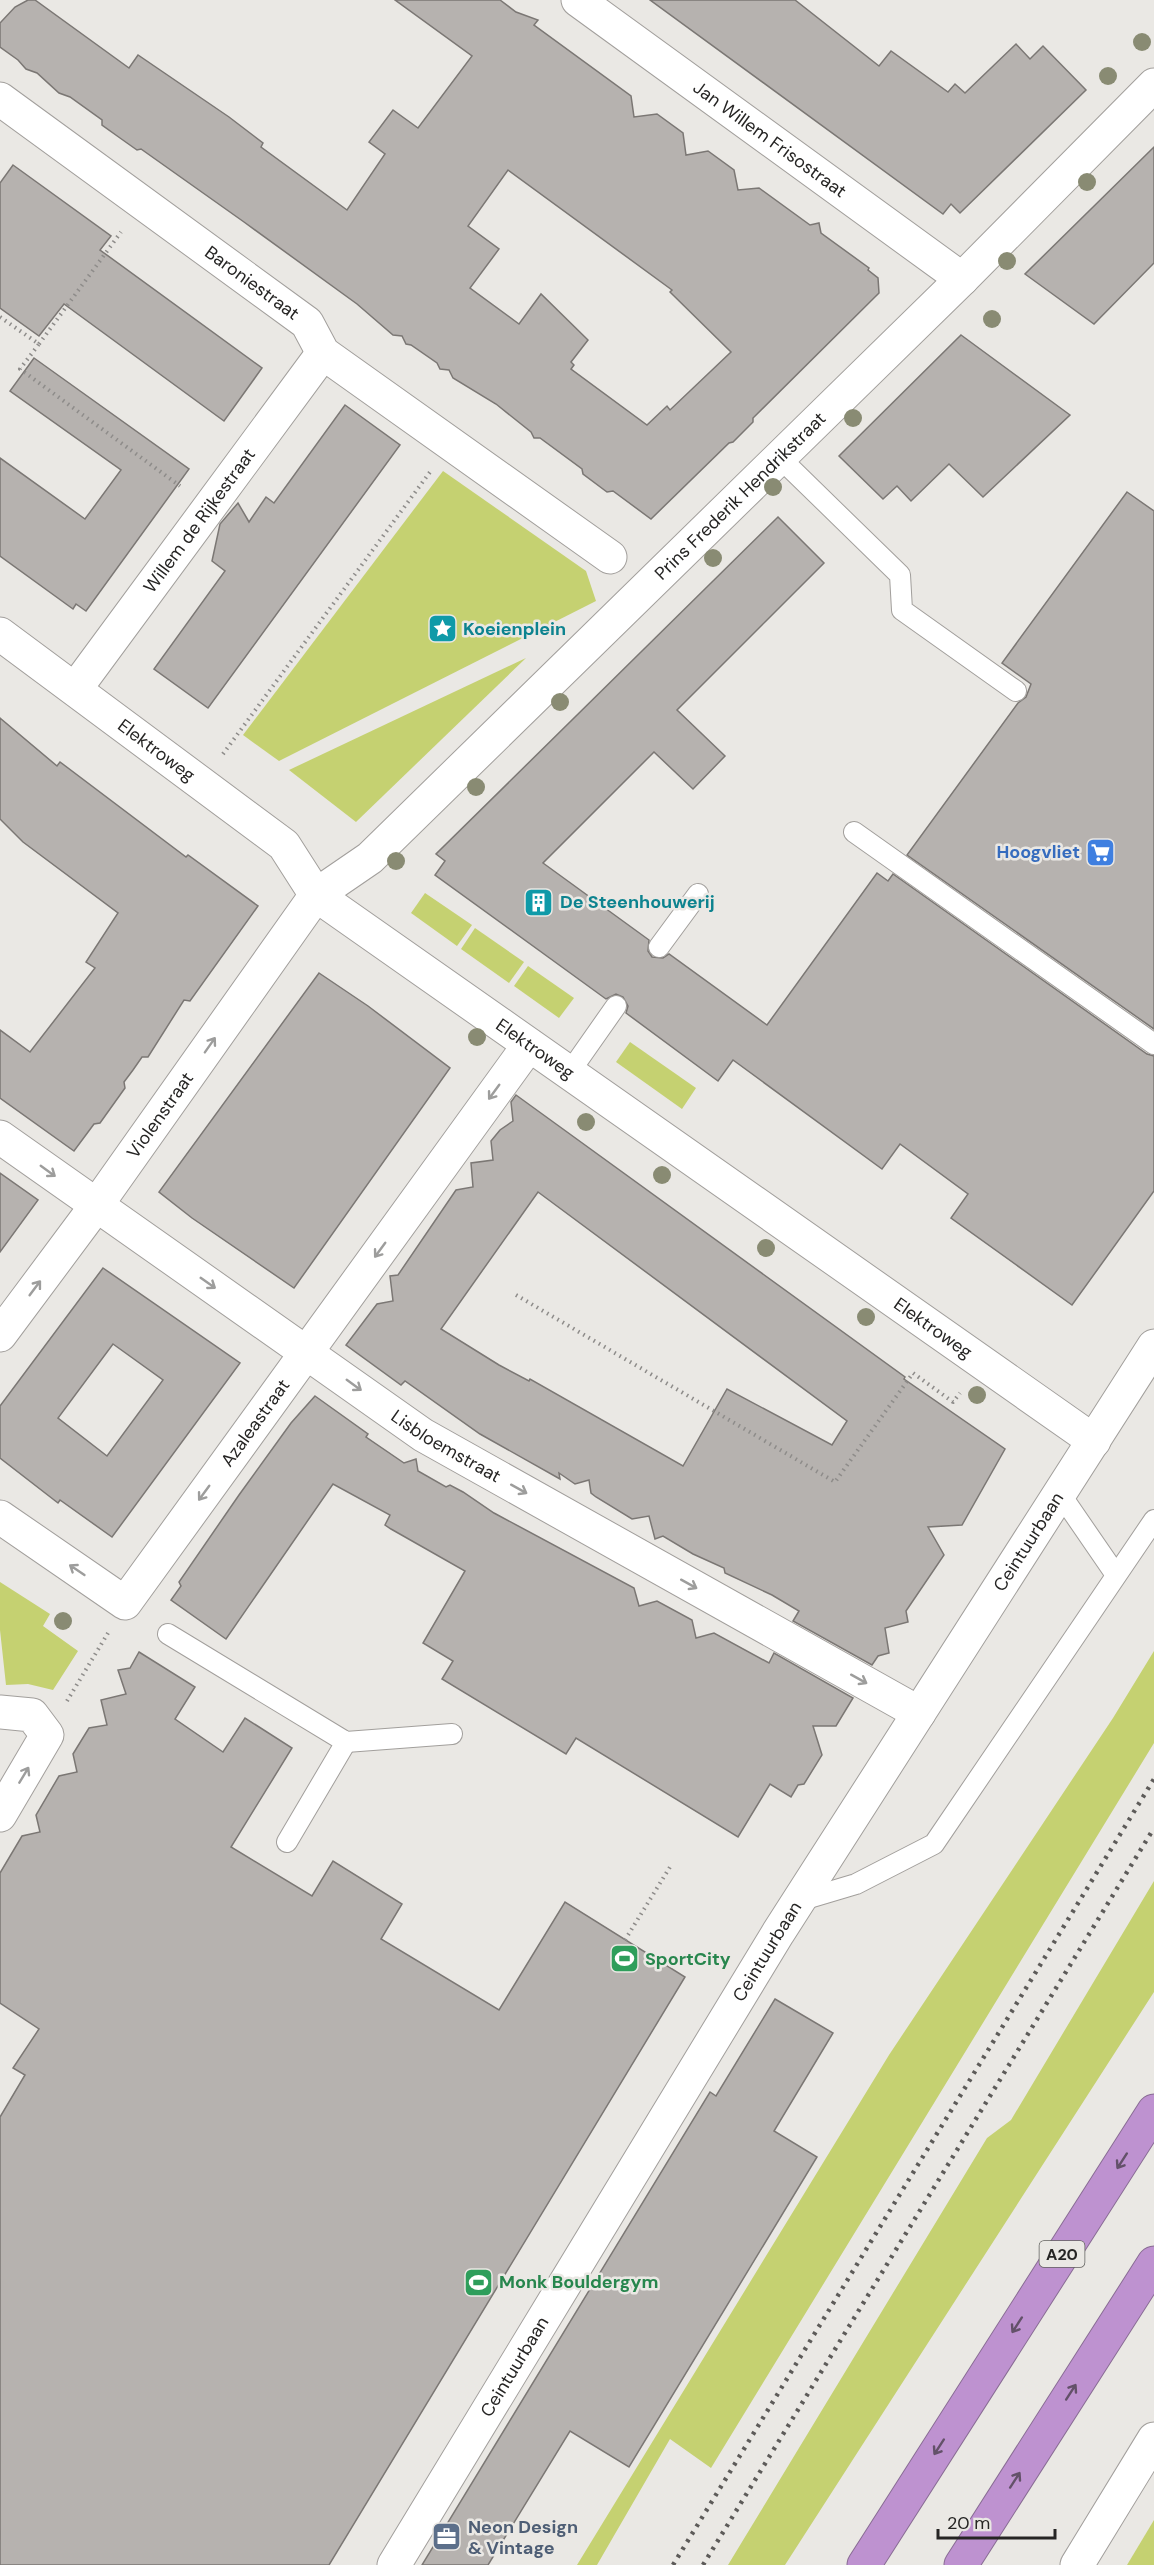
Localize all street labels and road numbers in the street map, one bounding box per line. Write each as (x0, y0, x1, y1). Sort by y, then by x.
street label: Jan Willem Frisostraat (688, 76, 851, 203)
street label: Baroniestraat (200, 240, 304, 325)
street label: Prins Frederik Hendrikstraat (649, 407, 831, 585)
street label: Willem de Rijkestraat (138, 443, 261, 598)
street label: Elektroweg (113, 714, 200, 787)
street label: Elektroweg (491, 1013, 579, 1085)
street label: Violenstraat (121, 1067, 199, 1163)
street label: Elektroweg (889, 1292, 977, 1364)
street label: Azaleastraat (215, 1374, 295, 1472)
street label: Lisbloemstraat (386, 1404, 505, 1488)
street label: Ceintuurbaan (988, 1488, 1069, 1596)
street label: Ceintuurbaan (727, 1897, 807, 2006)
road number: A20 (1040, 2241, 1084, 2267)
street label: Ceintuurbaan (475, 2312, 554, 2421)

